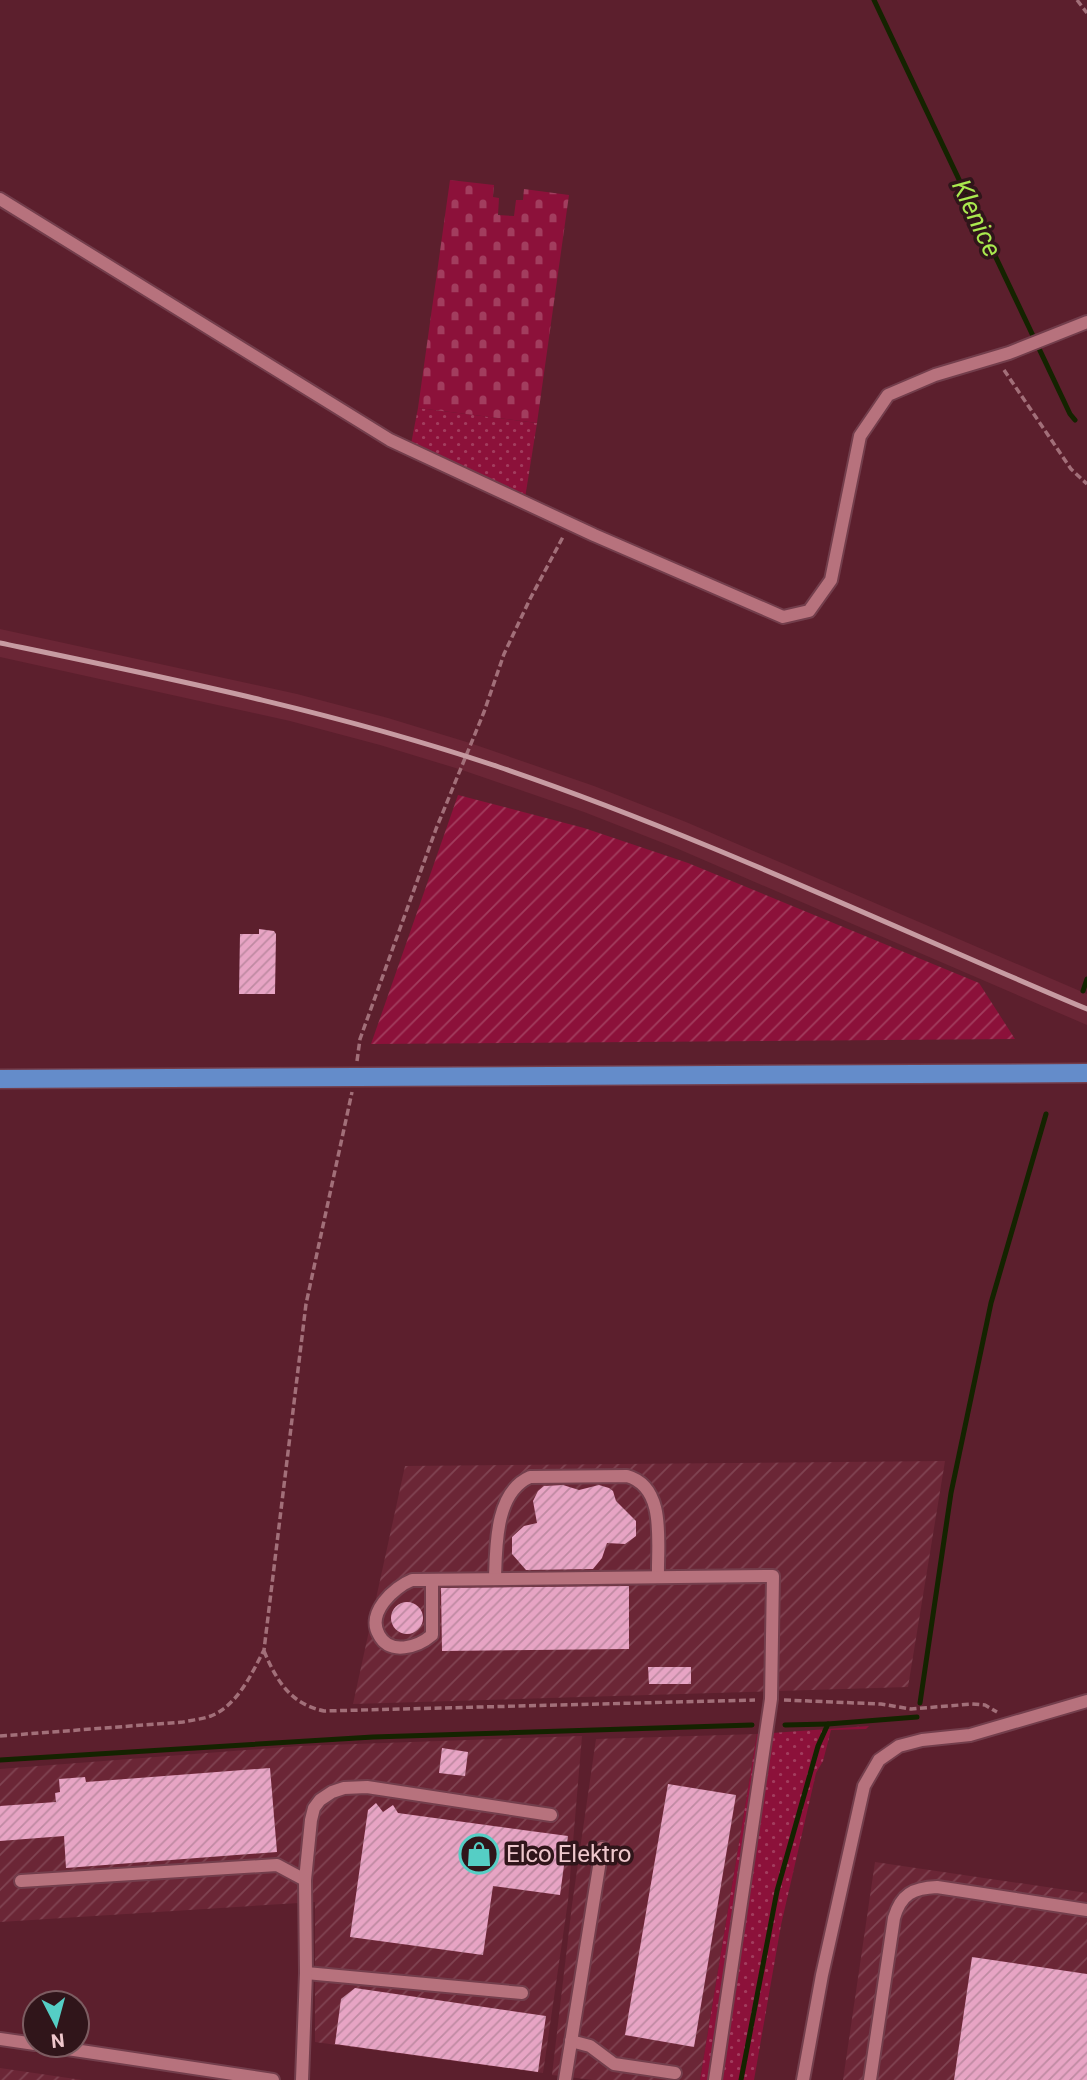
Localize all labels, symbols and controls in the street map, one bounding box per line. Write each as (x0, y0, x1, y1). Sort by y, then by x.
water label: Klenice (946, 175, 1008, 261)
shop icon: Elco Elektro (458, 1833, 500, 1875)
place label: Elco Elektro (506, 1840, 631, 1868)
north arrow (21, 1989, 91, 2059)
text: N (50, 2028, 66, 2053)

